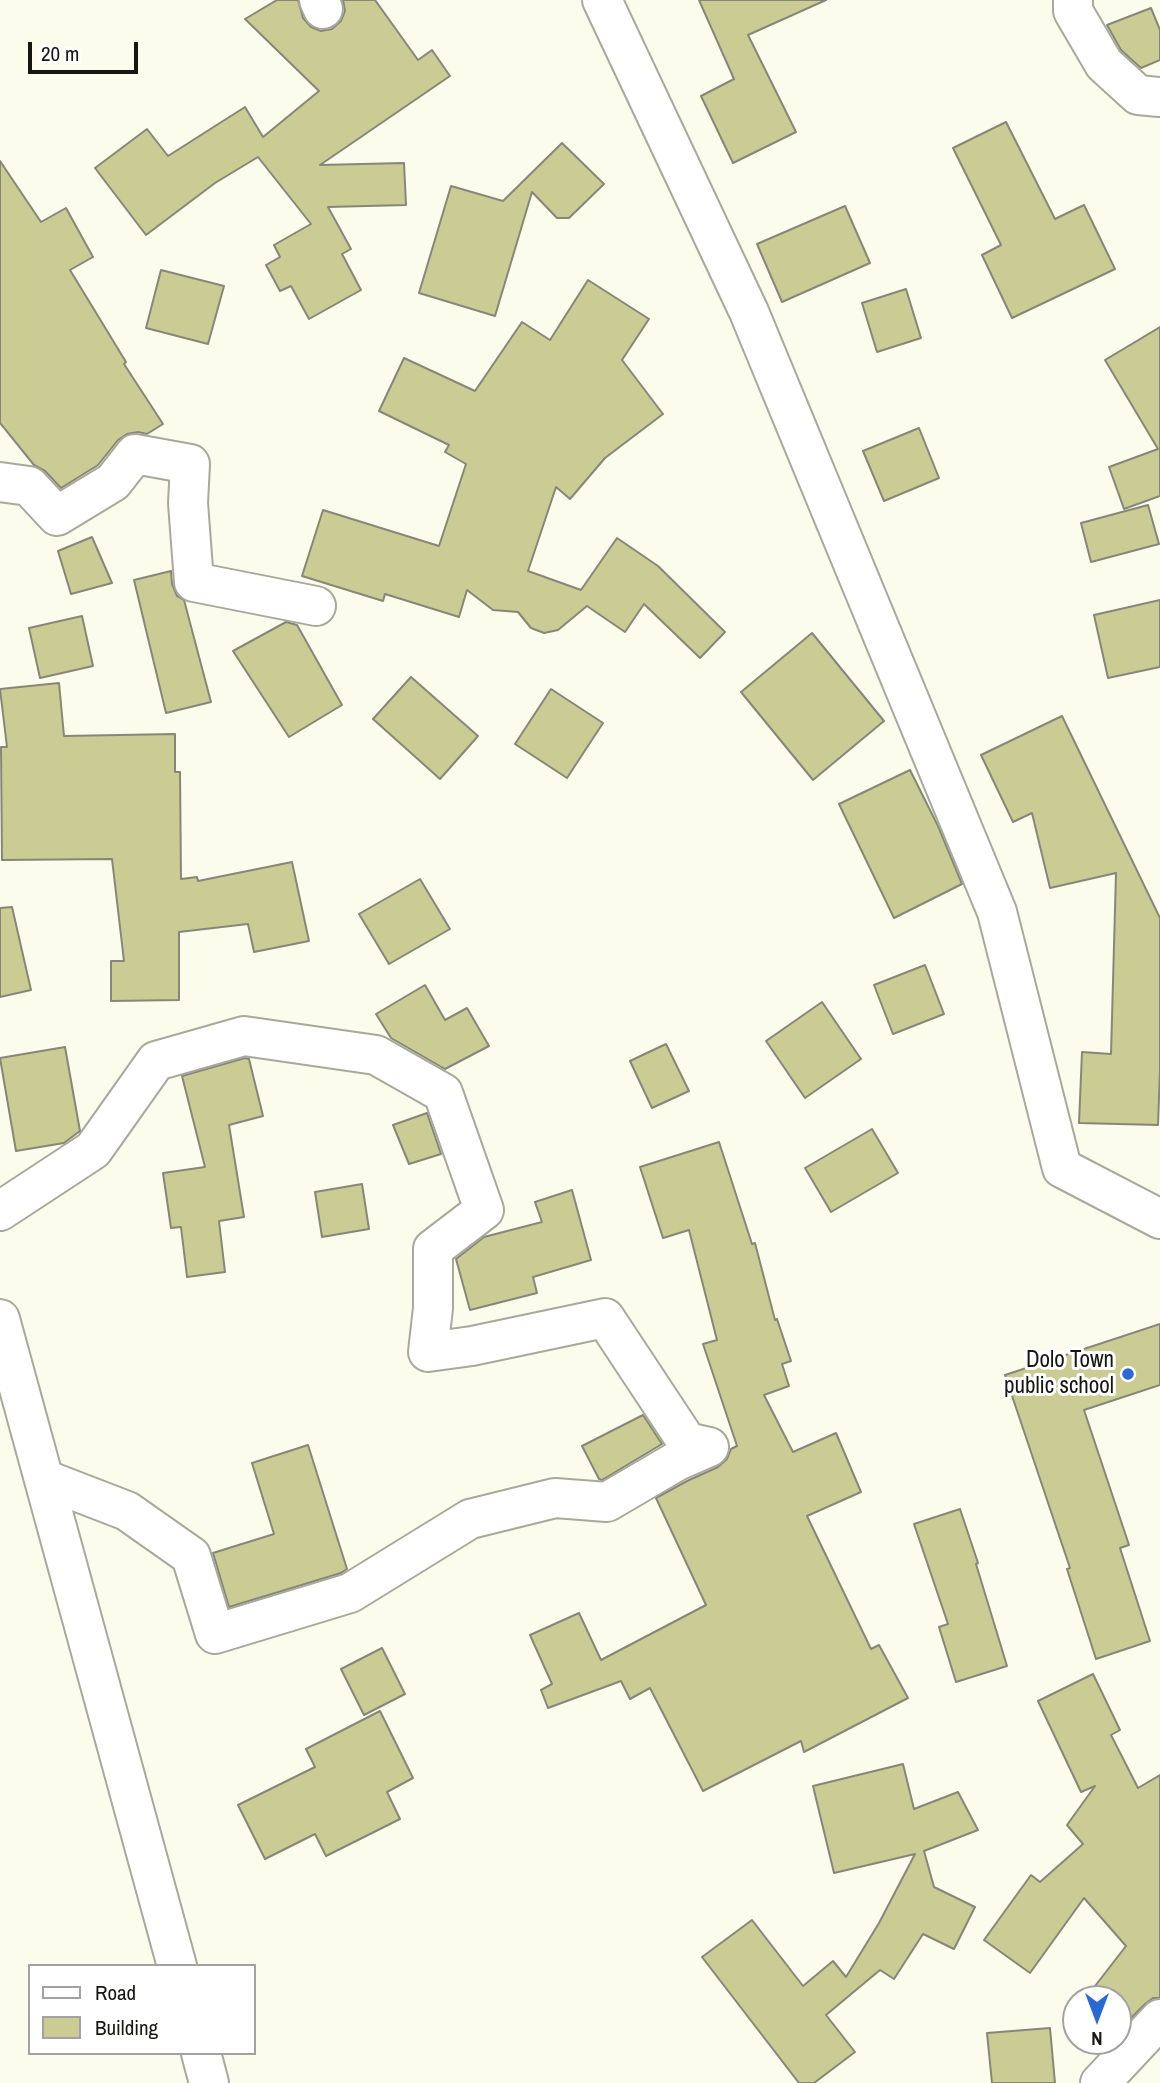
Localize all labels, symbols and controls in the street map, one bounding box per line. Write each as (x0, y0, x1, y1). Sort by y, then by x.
scale bar (32, 28, 142, 72)
text: 20 m (41, 39, 79, 68)
place label: Dolo Town public school (1004, 1347, 1114, 1401)
marker: Dolo Town public school (1120, 1366, 1136, 1382)
legend (28, 1964, 256, 2055)
text: Road (95, 1978, 136, 2007)
north arrow (1062, 1985, 1132, 2055)
text: Building (95, 2013, 158, 2042)
text: N (1091, 2026, 1103, 2052)

